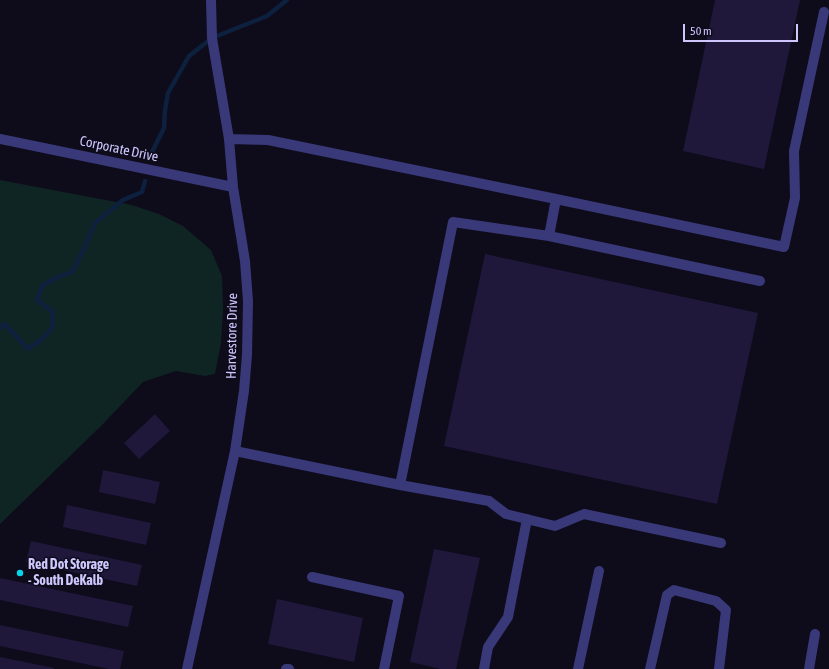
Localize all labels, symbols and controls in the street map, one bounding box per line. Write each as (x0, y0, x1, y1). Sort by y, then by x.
scale bar (685, 16, 800, 42)
text: 50 m (690, 24, 712, 38)
street label: Corporate Drive (78, 132, 160, 166)
street label: Harvestore Drive (223, 293, 241, 379)
place label: Red Dot Storage - South DeKalb (28, 557, 109, 590)
marker: Red Dot Storage - South DeKalb (15, 568, 25, 578)

